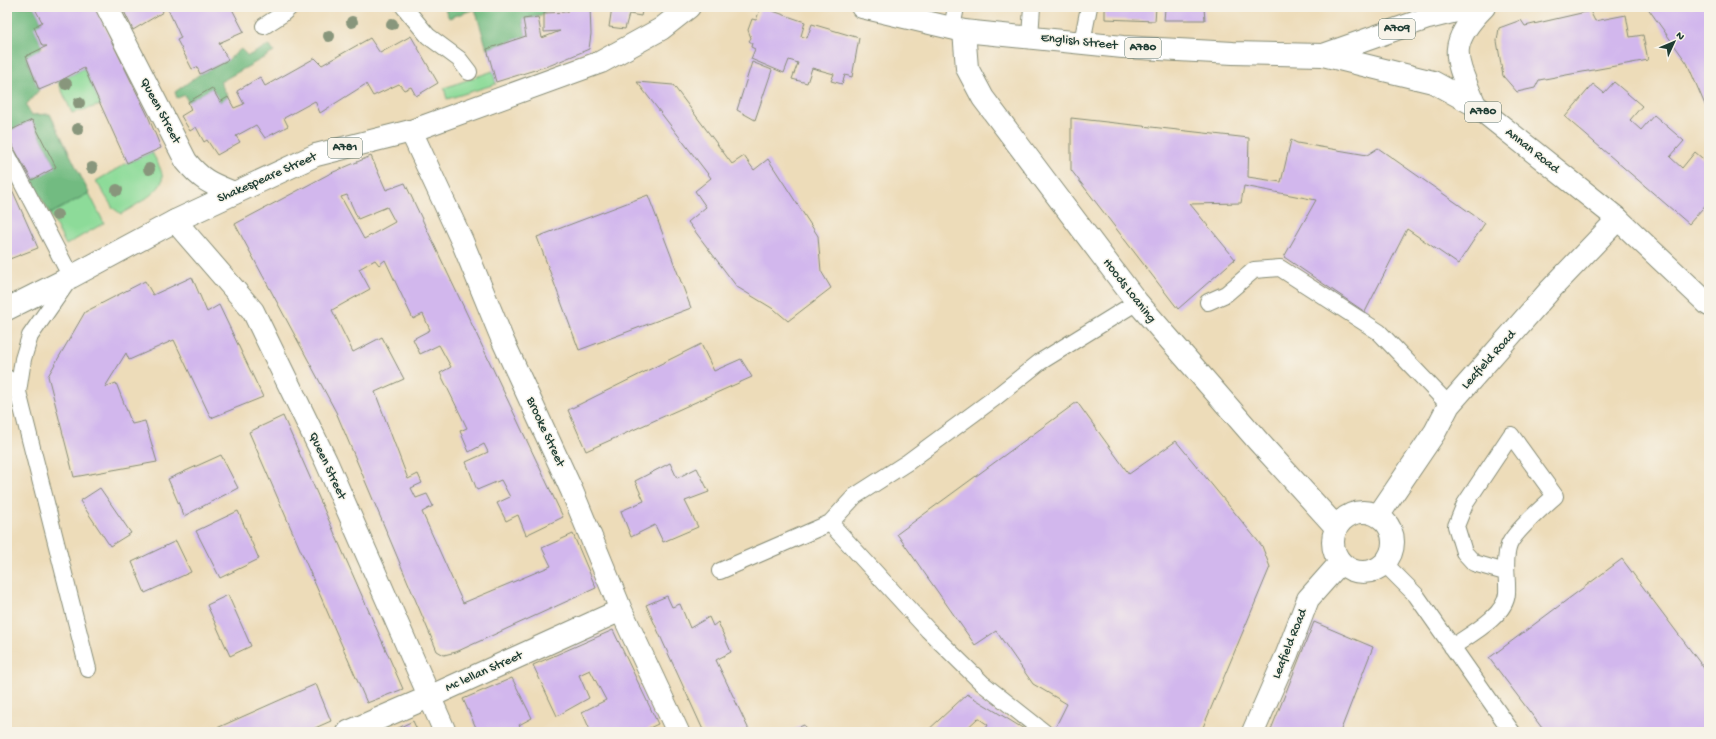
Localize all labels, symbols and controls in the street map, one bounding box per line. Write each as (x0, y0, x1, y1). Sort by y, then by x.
road number: A709 (1379, 19, 1415, 39)
north arrow (1654, 22, 1694, 62)
text: N (1673, 30, 1687, 43)
street label: English Street (1040, 31, 1120, 54)
road number: A780 (1125, 38, 1161, 58)
street label: Queen Street (136, 76, 184, 148)
road number: A780 (1465, 102, 1501, 122)
street label: Annan Road (1502, 125, 1563, 178)
road number: A781 (328, 138, 362, 158)
street label: Shakespeare Street (215, 149, 320, 207)
street label: Hoods Loaning (1099, 256, 1159, 326)
street label: Leafield Road (1459, 326, 1520, 393)
street label: Brooke Street (522, 394, 568, 471)
street label: Queen Street (305, 430, 350, 503)
street label: Leafield Road (1269, 606, 1311, 681)
street label: Mc lellan Street (443, 648, 526, 696)

